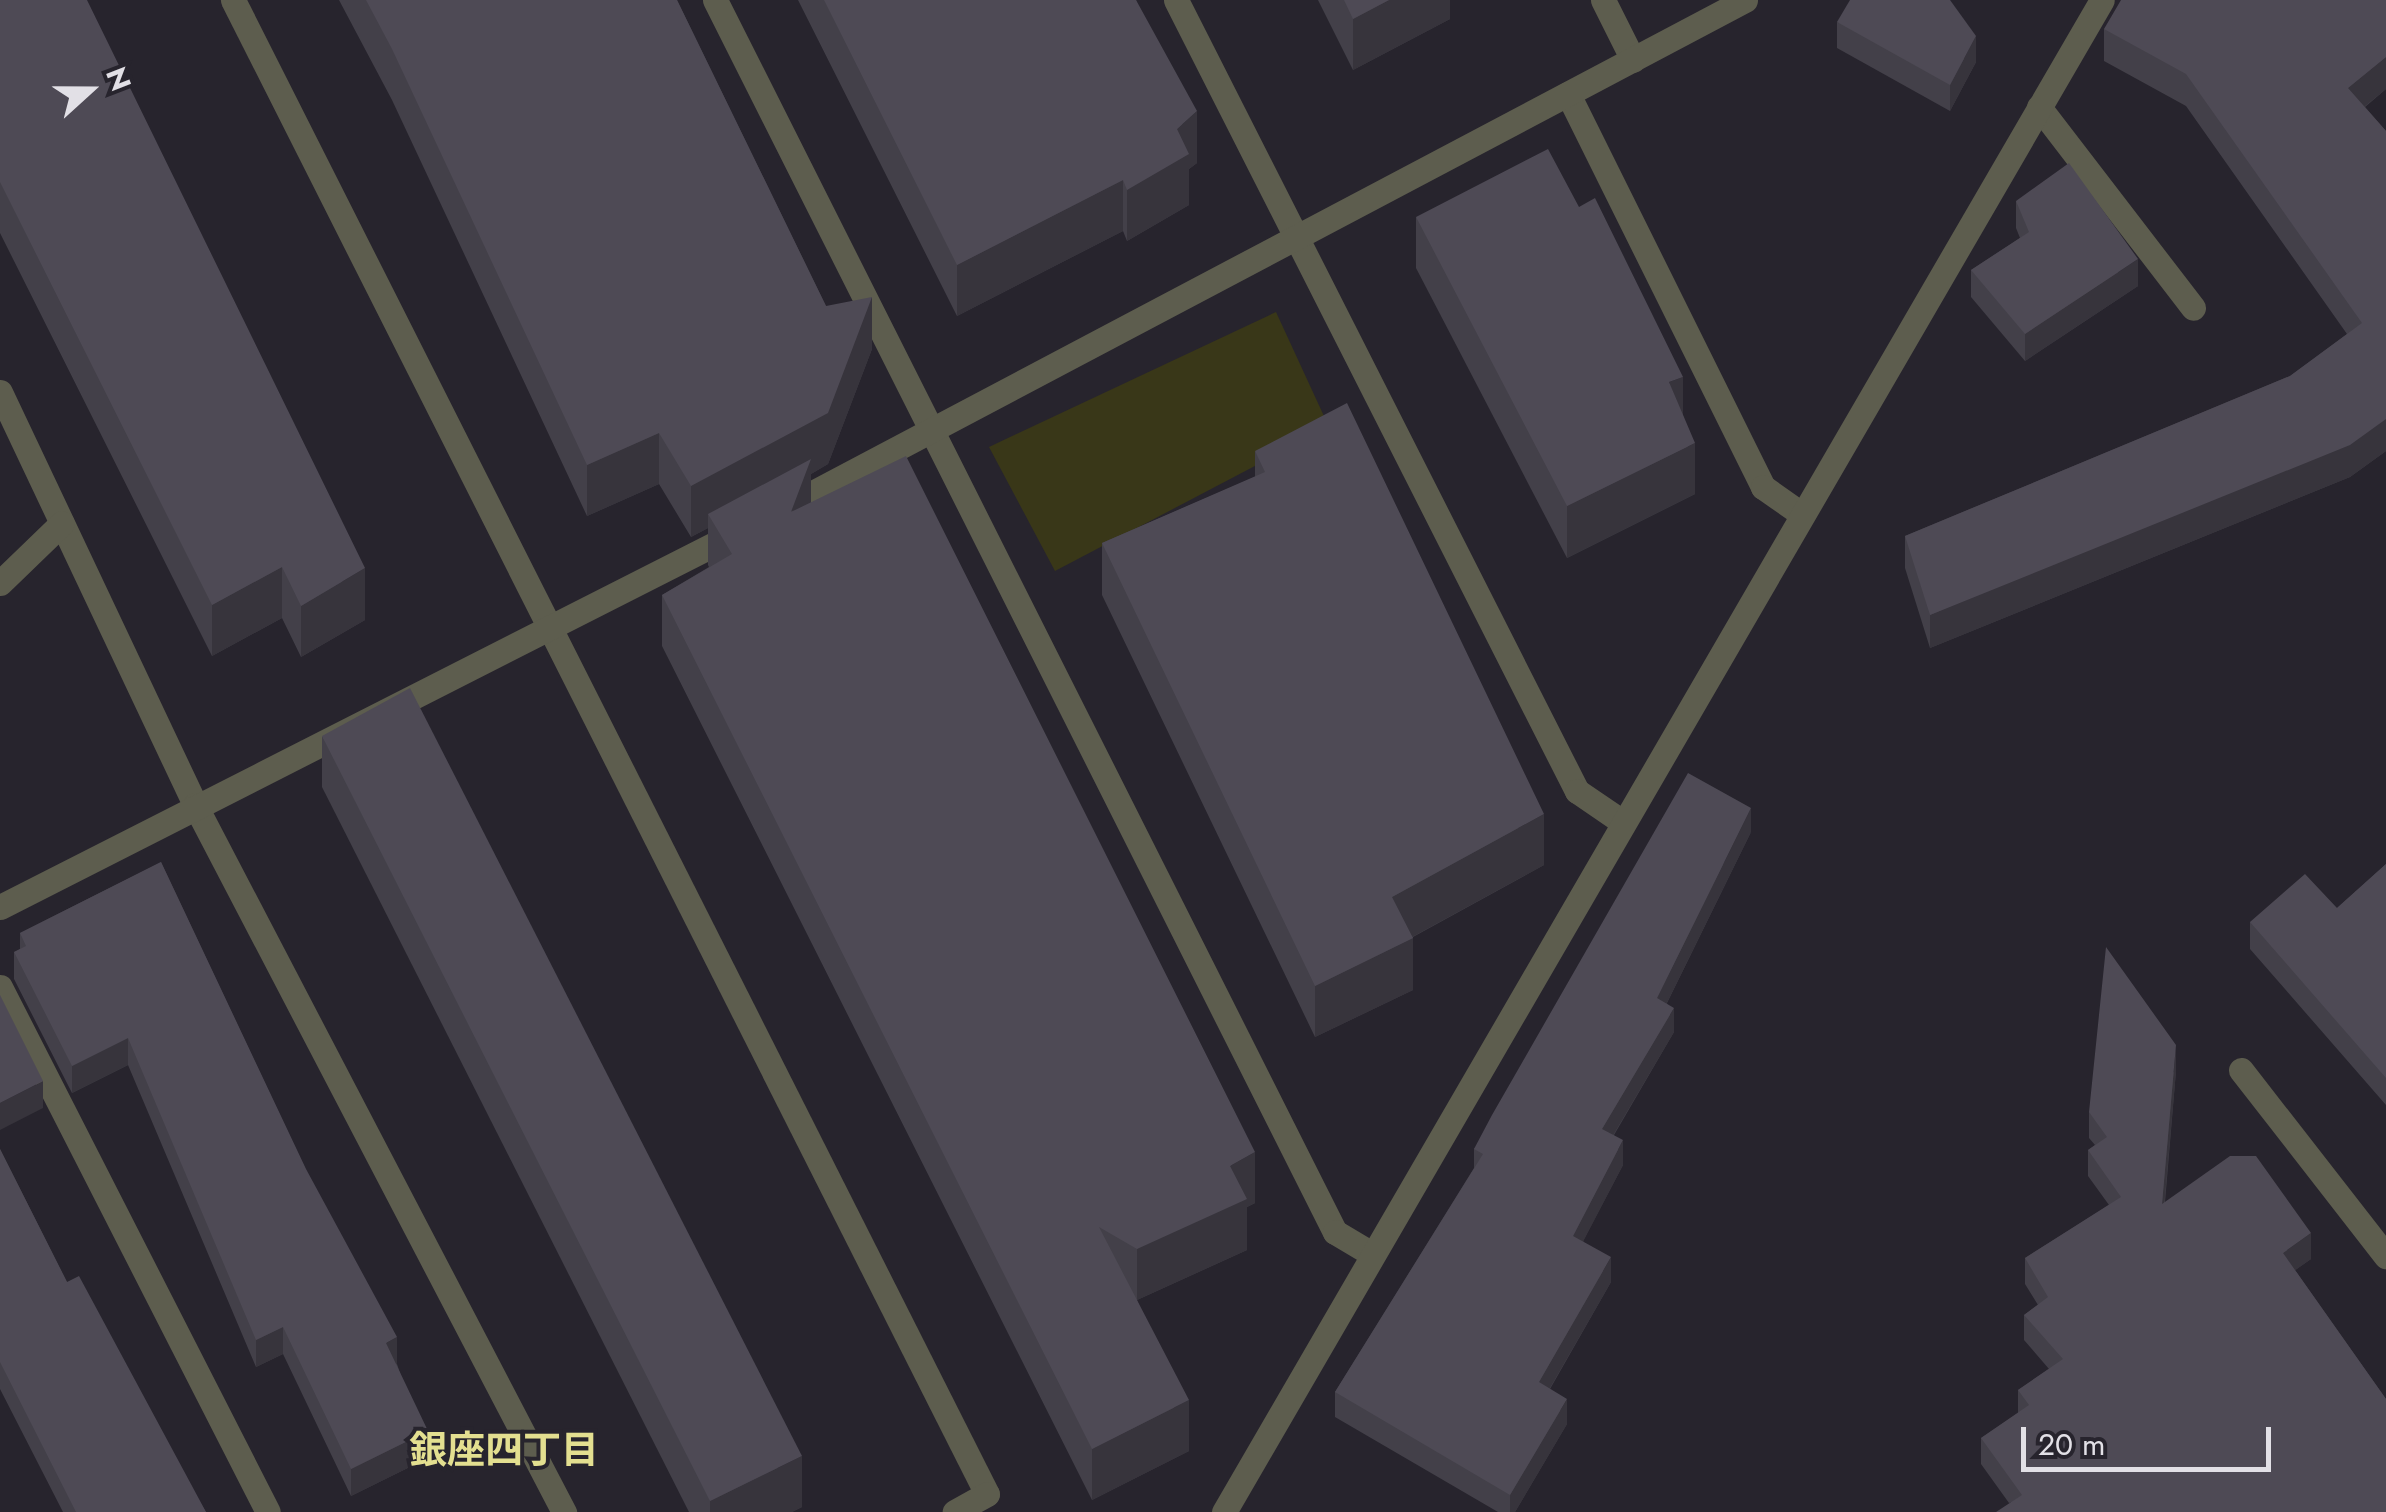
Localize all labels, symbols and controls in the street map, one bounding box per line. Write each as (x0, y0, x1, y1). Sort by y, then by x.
north arrow (40, 40, 140, 140)
text: N (95, 61, 142, 97)
scale bar (2026, 1407, 2276, 1469)
text: 20 m (2038, 1423, 2105, 1466)
district label: 銀座四丁目 (409, 1427, 599, 1473)

